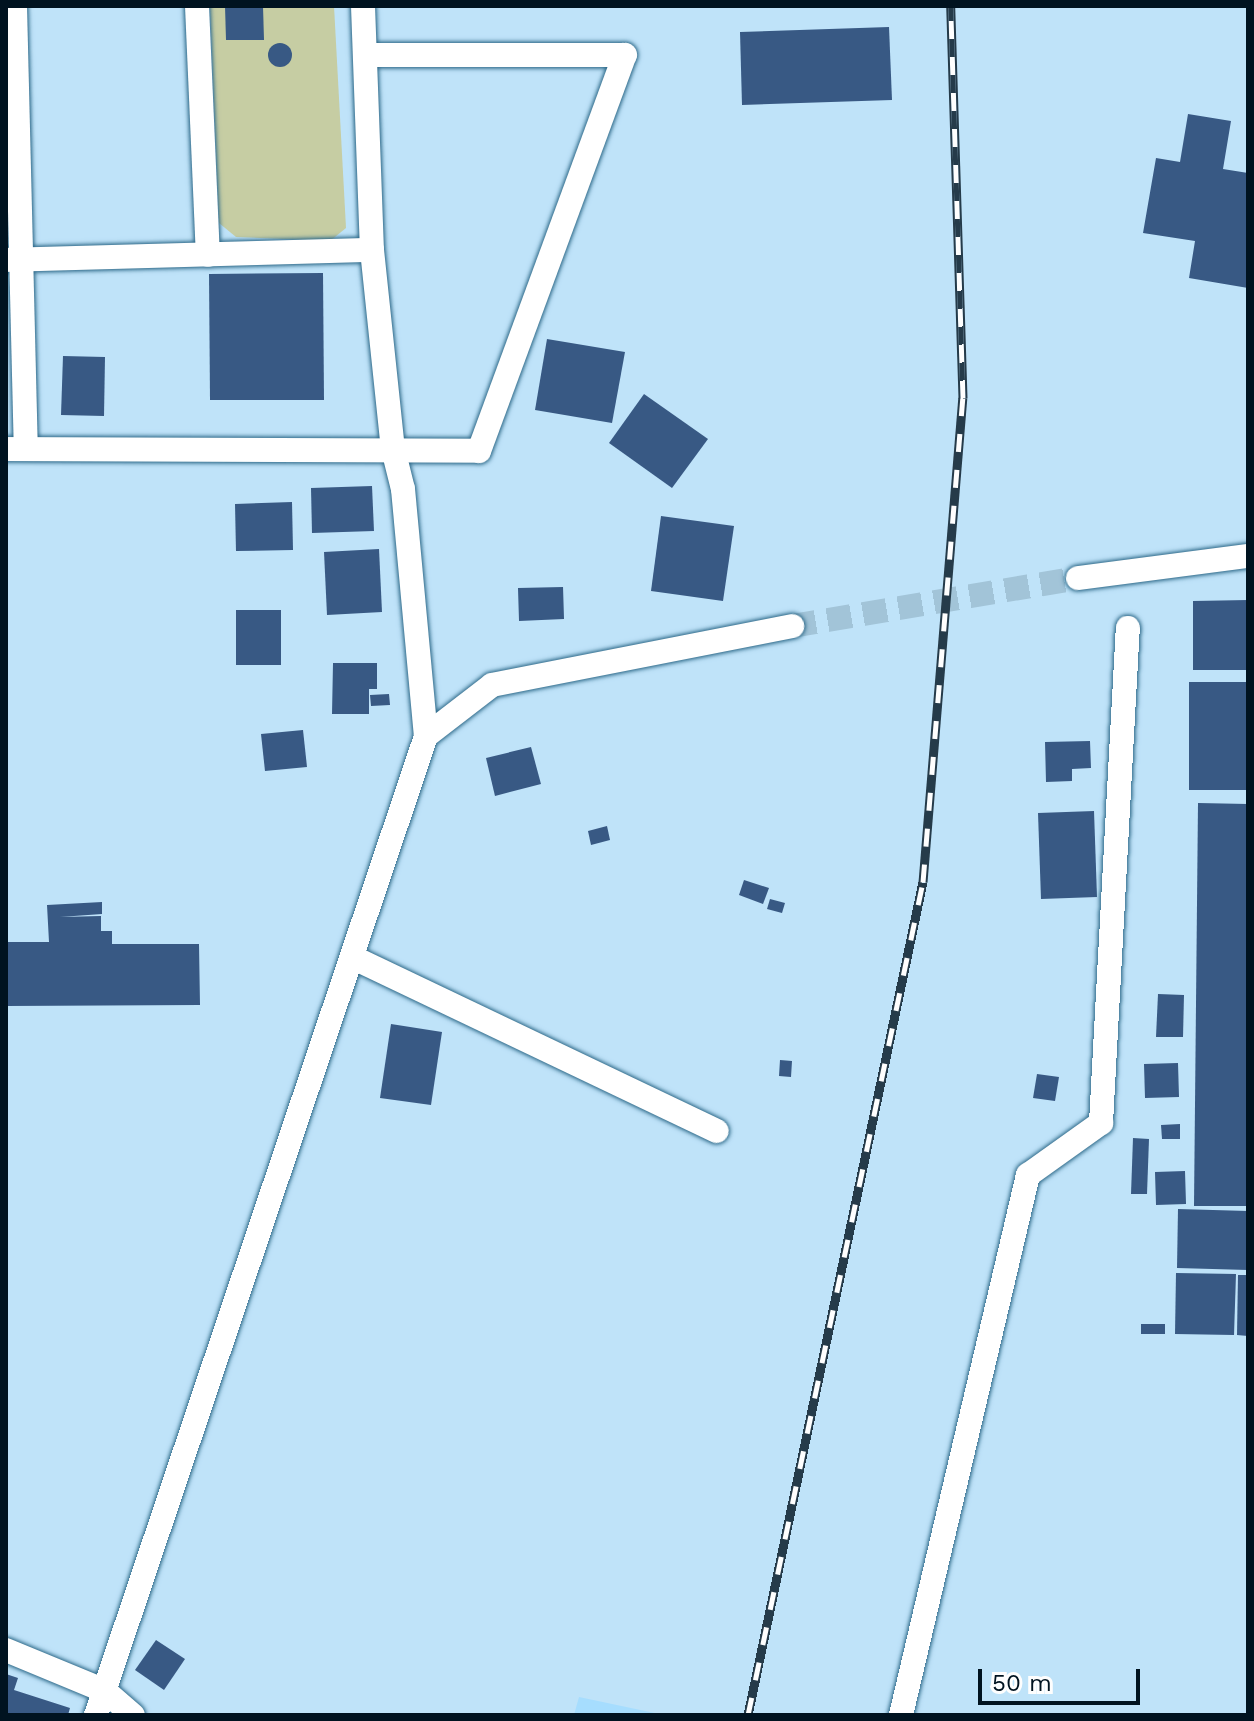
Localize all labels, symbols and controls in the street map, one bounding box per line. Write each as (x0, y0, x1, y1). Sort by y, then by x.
scale bar (982, 1653, 1144, 1703)
text: 50 m (992, 1669, 1052, 1697)

